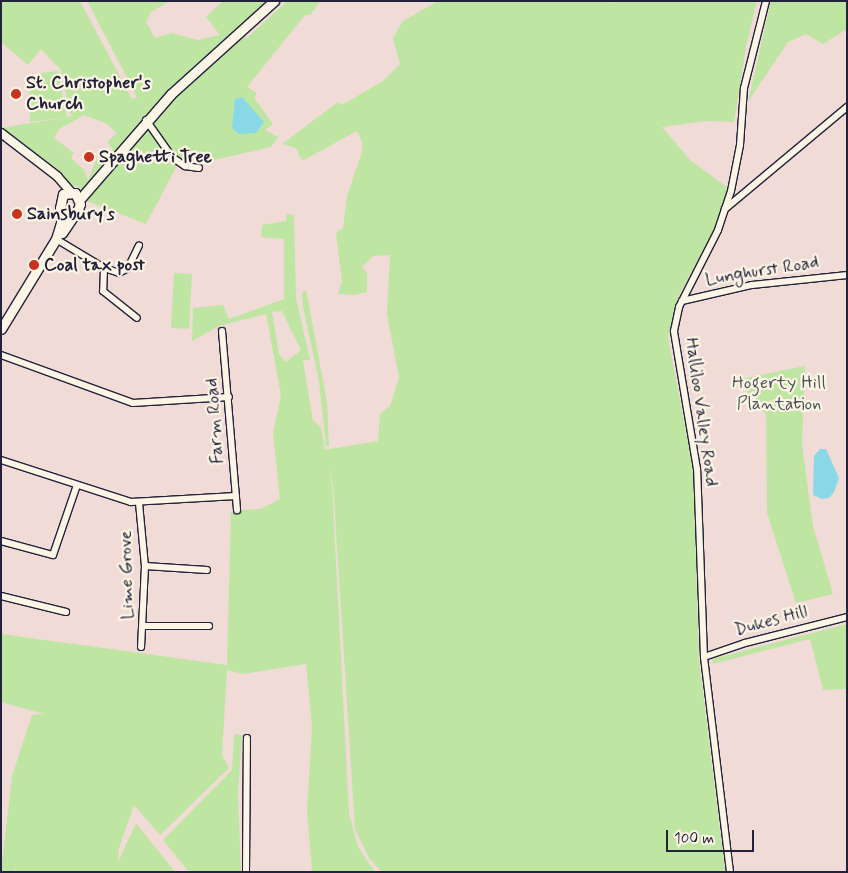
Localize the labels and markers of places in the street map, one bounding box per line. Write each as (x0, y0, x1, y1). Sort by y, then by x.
place label: St. Christopher's Church (26, 73, 151, 116)
marker: St. Christopher's Church (10, 88, 22, 100)
place label: Spaghetti Tree (99, 146, 211, 168)
marker: Spaghetti Tree (83, 151, 95, 163)
place label: Sainsbury's (27, 203, 115, 225)
marker: Sainsbury's (11, 208, 23, 220)
place label: Coal tax post (44, 254, 143, 276)
marker: Coal tax post (28, 259, 40, 271)

